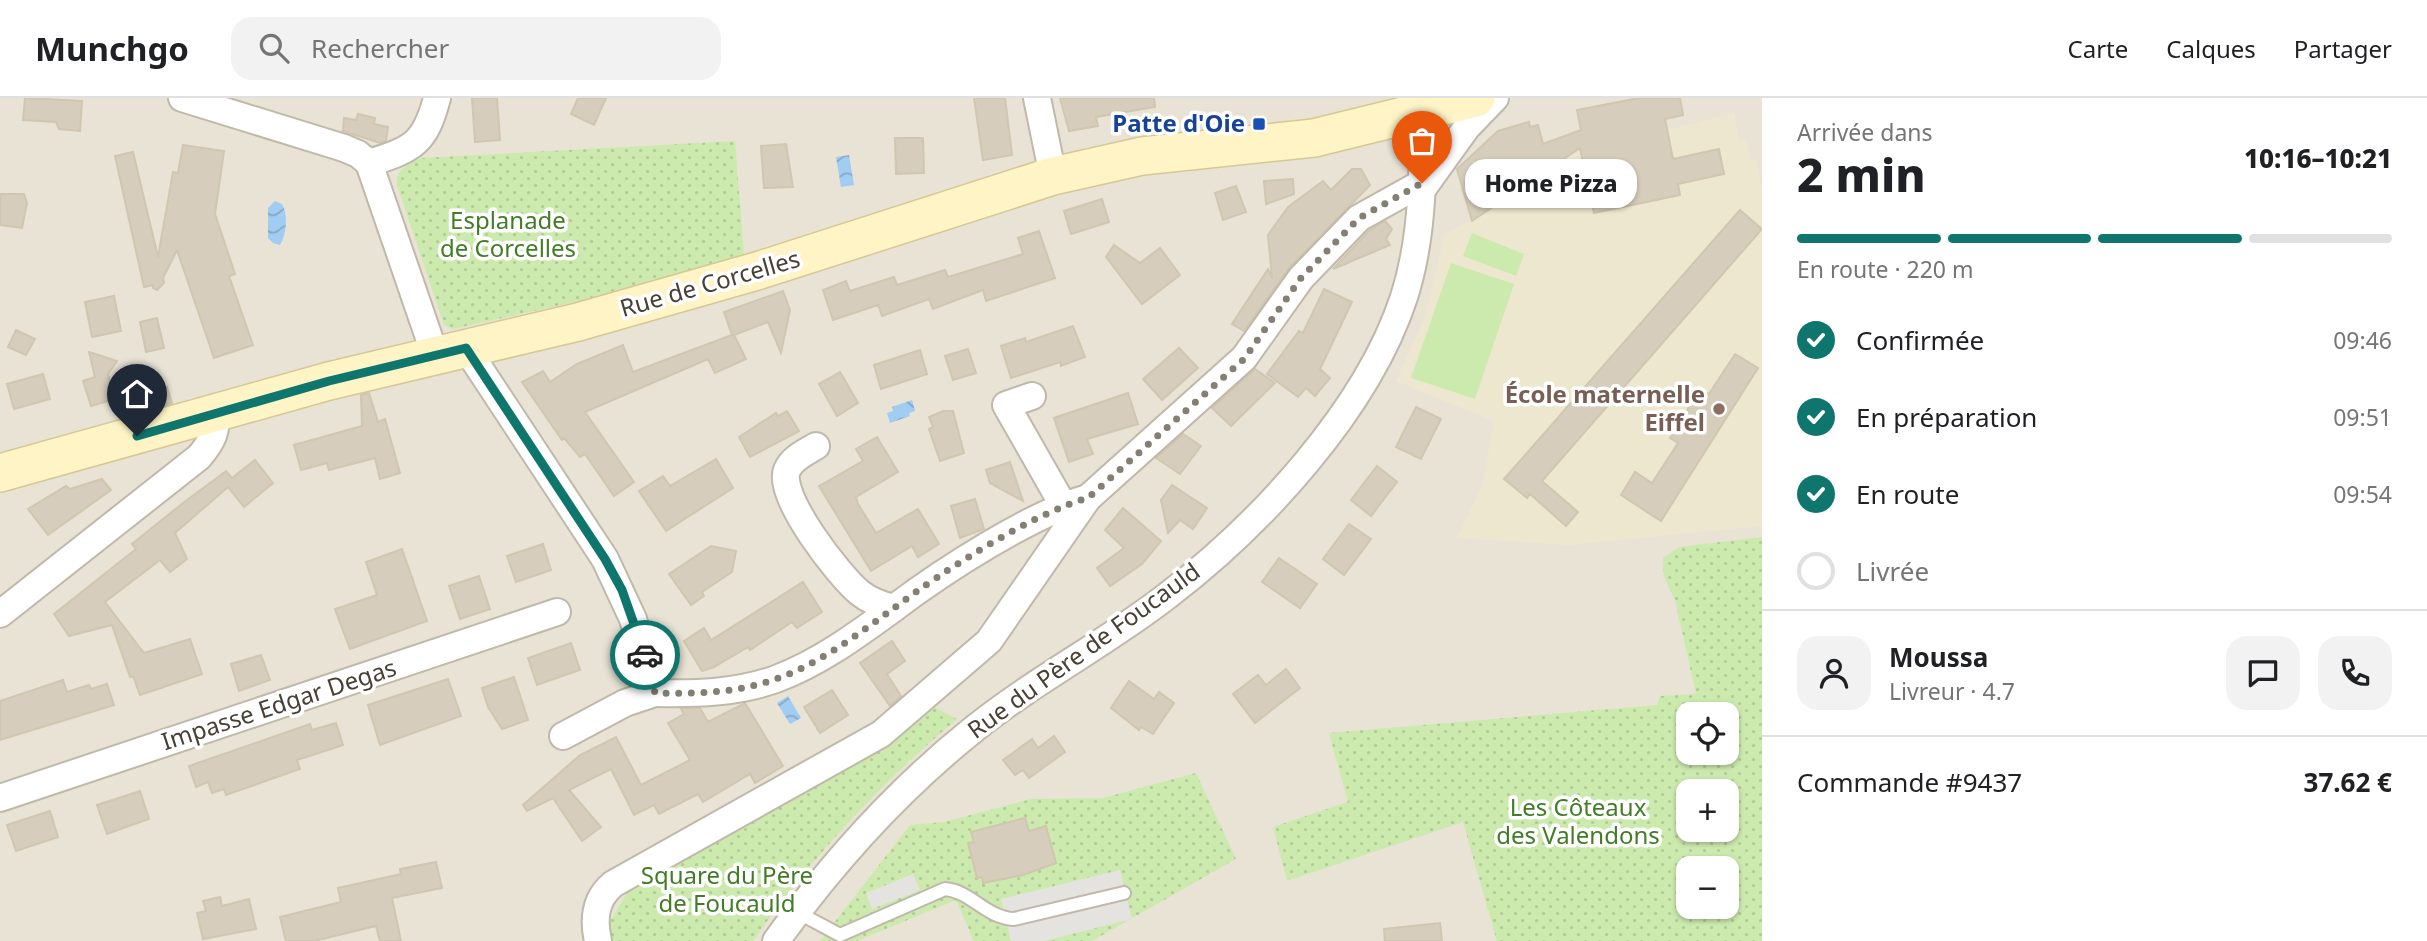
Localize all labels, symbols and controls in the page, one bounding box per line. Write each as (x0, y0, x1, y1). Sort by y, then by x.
search box (231, 17, 721, 80)
text: Munchgo (35, 26, 189, 71)
icon: search (255, 29, 293, 67)
text: Rechercher (311, 30, 449, 66)
text: Carte (2068, 32, 2128, 65)
text: Calques (2166, 32, 2256, 65)
text: Partager (2294, 32, 2392, 65)
place label: Patte d'Oie (1112, 106, 1245, 139)
pin (1392, 111, 1452, 183)
marker: Patte d'Oie (1251, 116, 1267, 132)
text: Arrivée dans (1797, 116, 1933, 148)
icon: bag (1403, 122, 1441, 160)
text: 10:16–10:21 (2244, 140, 2392, 176)
text: 2 min (1797, 143, 1926, 205)
callout: Home Pizza (1464, 158, 1636, 208)
text: Home Pizza (1484, 167, 1618, 199)
park label: Esplanade de Corcelles (440, 203, 576, 264)
street label: Rue de Corcelles (616, 241, 803, 324)
text: En route · 220 m (1797, 253, 1974, 285)
icon: check (1797, 321, 1835, 359)
text: Confirmée (1856, 322, 1984, 358)
text: 09:46 (2333, 324, 2392, 356)
pin (107, 364, 167, 436)
icon: home (118, 375, 156, 413)
place label: École maternelle Eiffel (1505, 377, 1705, 438)
icon: check (1797, 398, 1835, 436)
text: En préparation (1856, 399, 2037, 435)
marker: École maternelle Eiffel (1711, 401, 1727, 417)
text: 09:51 (2333, 401, 2392, 433)
icon: check (1797, 475, 1835, 513)
text: En route (1856, 476, 1959, 512)
text: 09:54 (2333, 478, 2392, 510)
text: Livrée (1856, 553, 1929, 589)
street label: Rue du Père de Foucauld (960, 554, 1206, 745)
courier (610, 620, 680, 690)
icon: car (626, 636, 664, 674)
button: person (1797, 636, 1871, 710)
button: chat (2226, 636, 2300, 710)
button: phone (2318, 636, 2392, 710)
text: Moussa (1889, 639, 1988, 675)
street label: Impasse Edgar Degas (157, 650, 400, 757)
text: Livreur · 4.7 (1889, 675, 2015, 707)
map controls (1676, 702, 1739, 919)
button: locate (1676, 702, 1739, 765)
text: Commande #9437 (1797, 764, 2022, 800)
text: 37.62 € (2304, 764, 2392, 800)
button: + (1676, 779, 1739, 842)
park label: Les Côteaux des Valendons (1496, 790, 1660, 851)
button: − (1676, 856, 1739, 919)
park label: Square du Père de Foucauld (641, 858, 813, 919)

